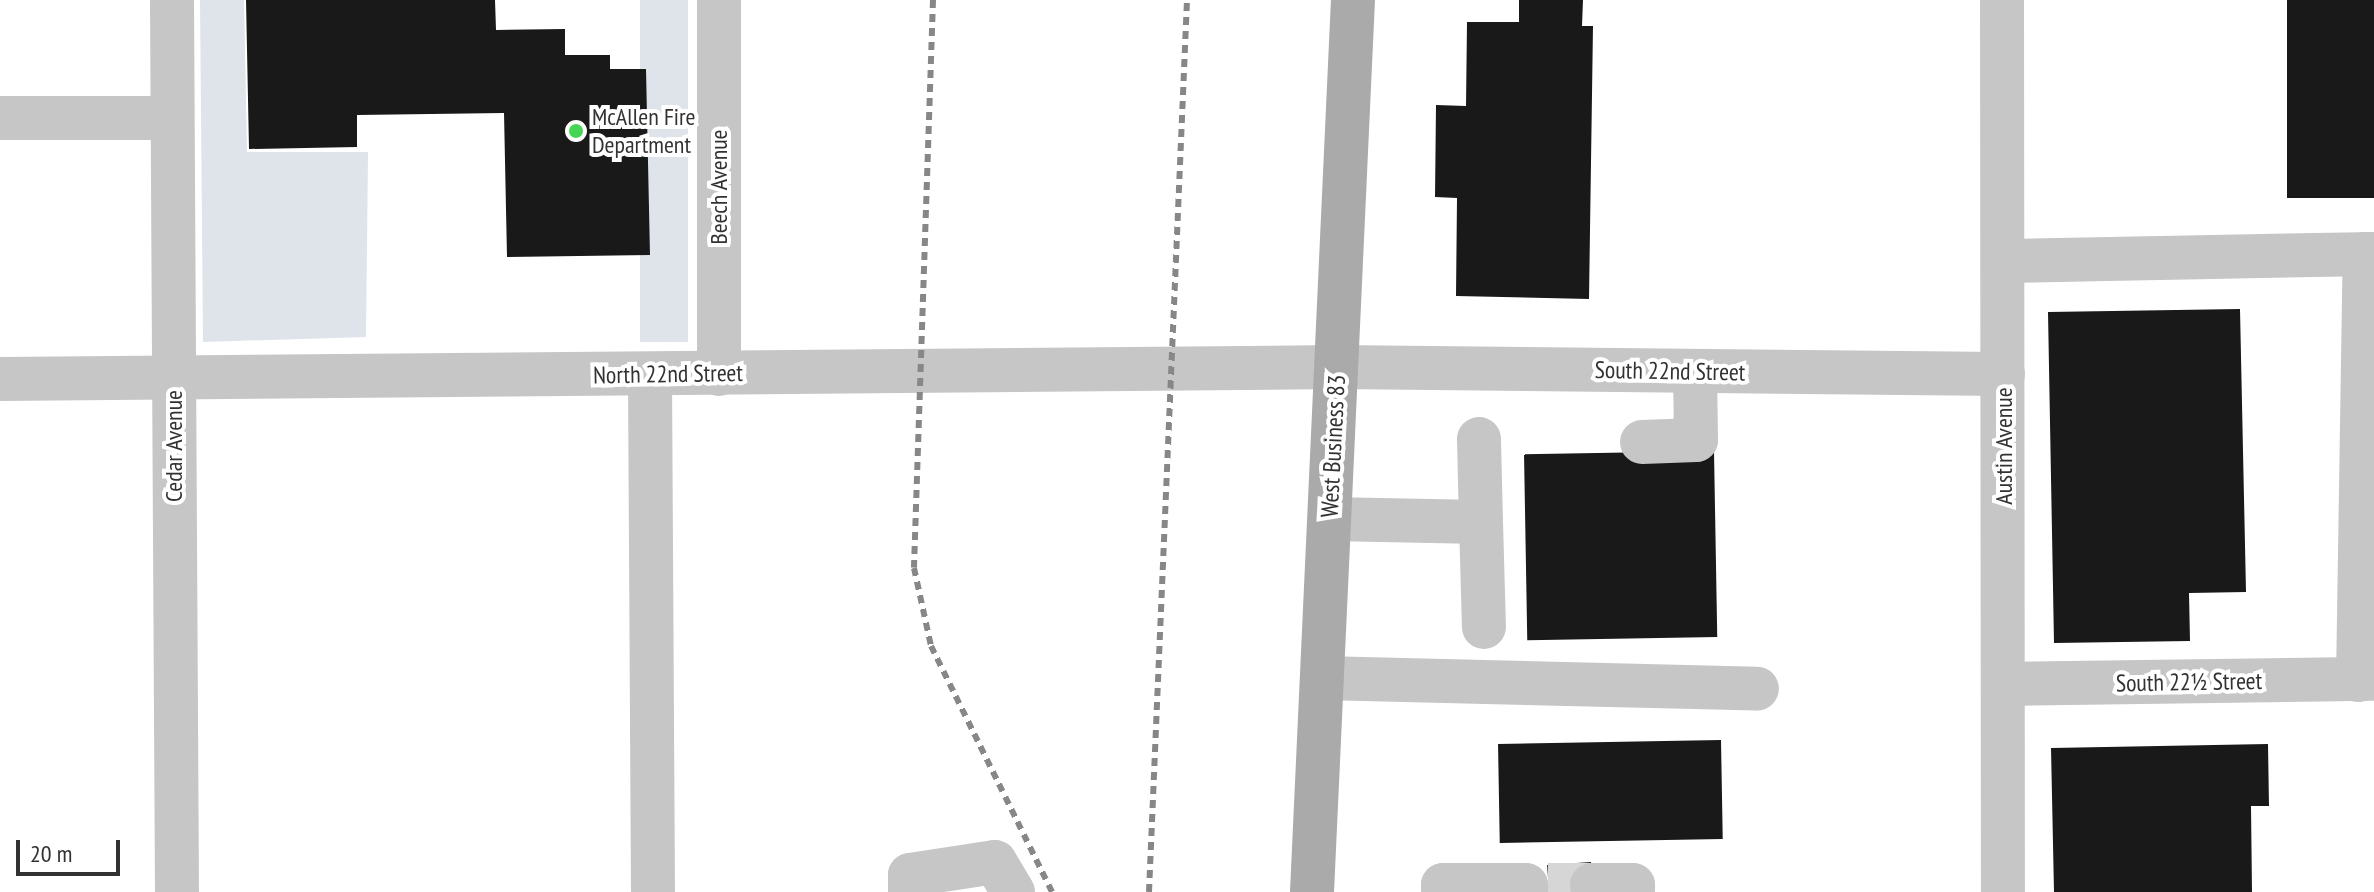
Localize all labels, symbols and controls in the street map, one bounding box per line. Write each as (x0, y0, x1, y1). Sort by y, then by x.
place label: McAllen Fire Department (592, 103, 696, 159)
marker: McAllen Fire Department (567, 122, 585, 140)
street label: Beech Avenue (705, 129, 733, 245)
street label: South 22nd Street (1594, 355, 1746, 387)
street label: North 22nd Street (593, 358, 743, 390)
street label: West Business 83 (1315, 374, 1351, 518)
street label: Austin Avenue (1990, 387, 2018, 505)
street label: Cedar Avenue (160, 390, 188, 502)
street label: South 22½ Street (2116, 666, 2262, 698)
scale bar (20, 824, 124, 874)
text: 20 m (30, 838, 72, 869)

